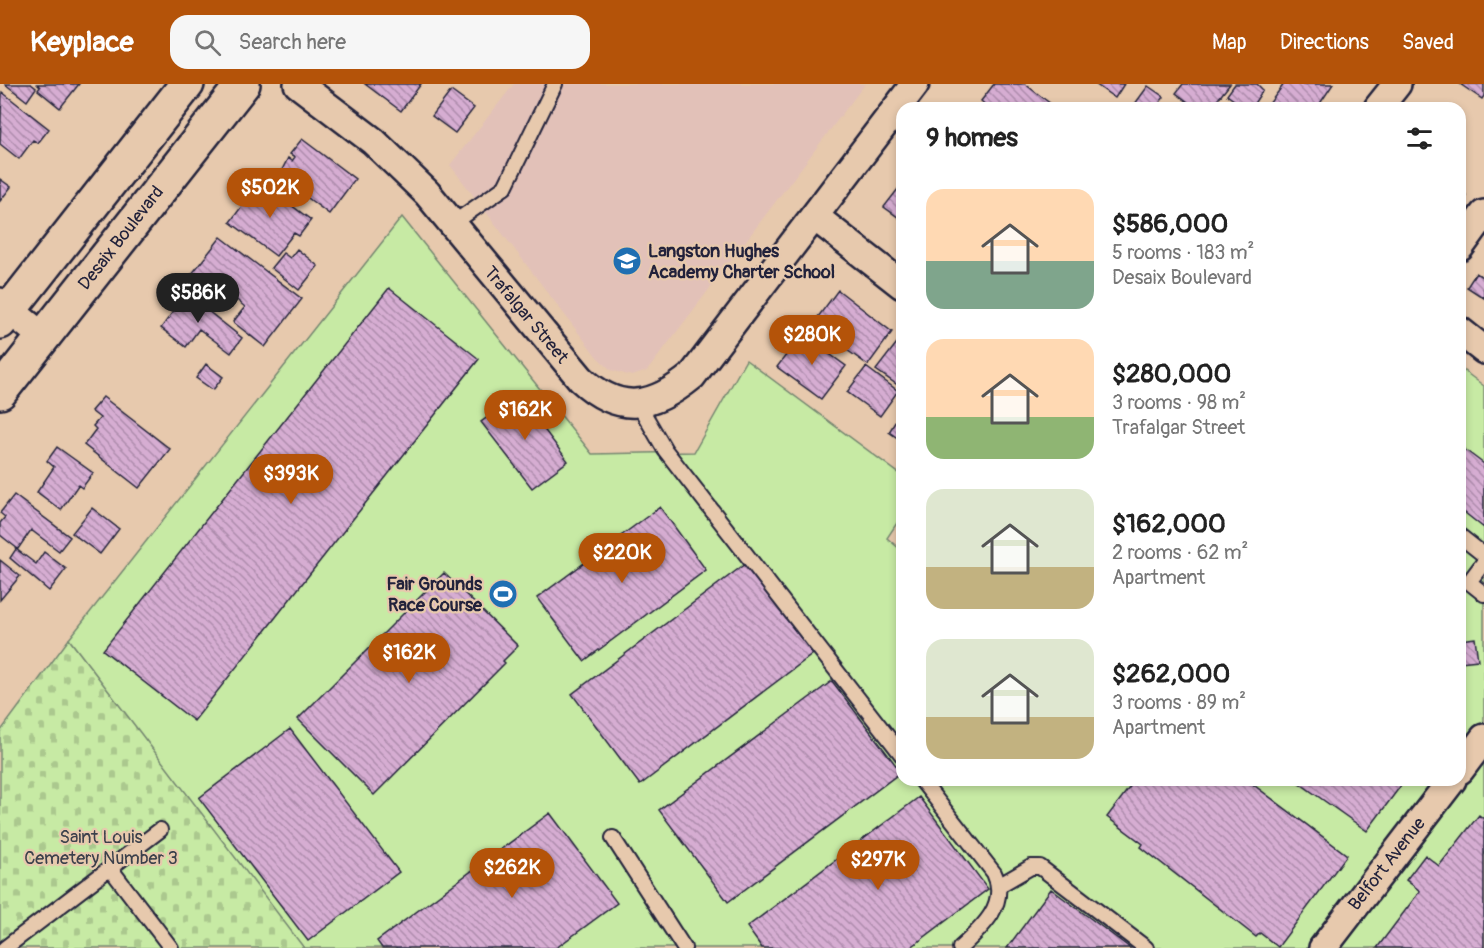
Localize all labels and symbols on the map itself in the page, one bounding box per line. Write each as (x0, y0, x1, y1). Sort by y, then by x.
pin: $502K (228, 168, 312, 219)
street label: Desaix Boulevard (73, 181, 169, 295)
place label: Langston Hughes Academy Charter School (648, 240, 835, 284)
school or university icon: Langston Hughes Academy Charter School (611, 245, 643, 277)
street label: Trafalgar Street (479, 262, 574, 369)
pin: $586K (156, 273, 240, 324)
pin: $280K (770, 315, 854, 366)
pin: $162K (483, 390, 567, 441)
pin: $393K (249, 454, 333, 505)
pin: $220K (580, 533, 664, 584)
place label: Fair Grounds Race Course (387, 573, 483, 617)
sports icon: Fair Grounds Race Course (487, 578, 519, 610)
pin: $162K (367, 633, 451, 684)
street label: Belfort Avenue (1343, 813, 1431, 915)
park label: Saint Louis Cemetery Number 3 (24, 826, 178, 870)
pin: $297K (836, 840, 920, 891)
pin: $262K (470, 848, 554, 899)

